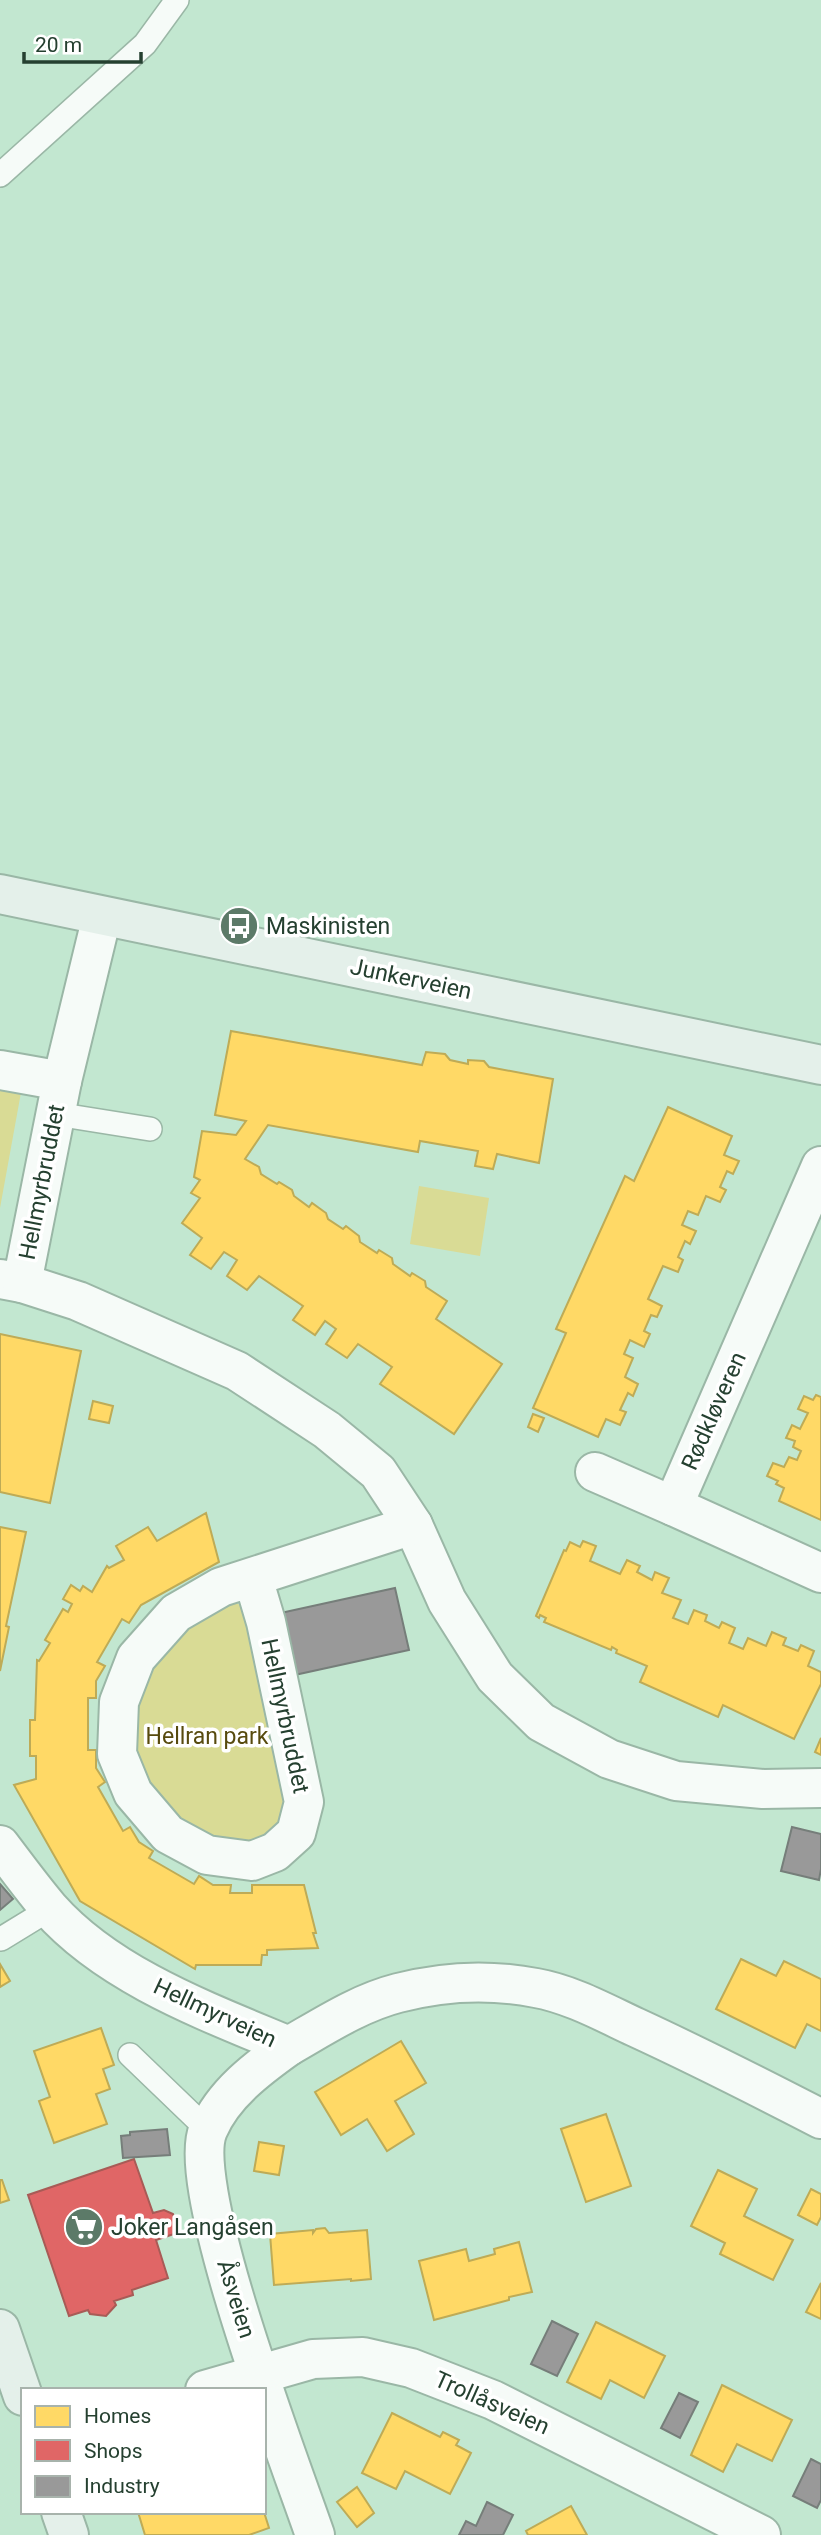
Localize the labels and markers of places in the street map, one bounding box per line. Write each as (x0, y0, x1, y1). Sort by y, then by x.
bus stop icon: Maskinisten (218, 905, 260, 947)
place label: Maskinisten (266, 913, 390, 940)
supermarket icon: Joker Langåsen (63, 2206, 105, 2248)
place label: Joker Langåsen (111, 2214, 274, 2241)

